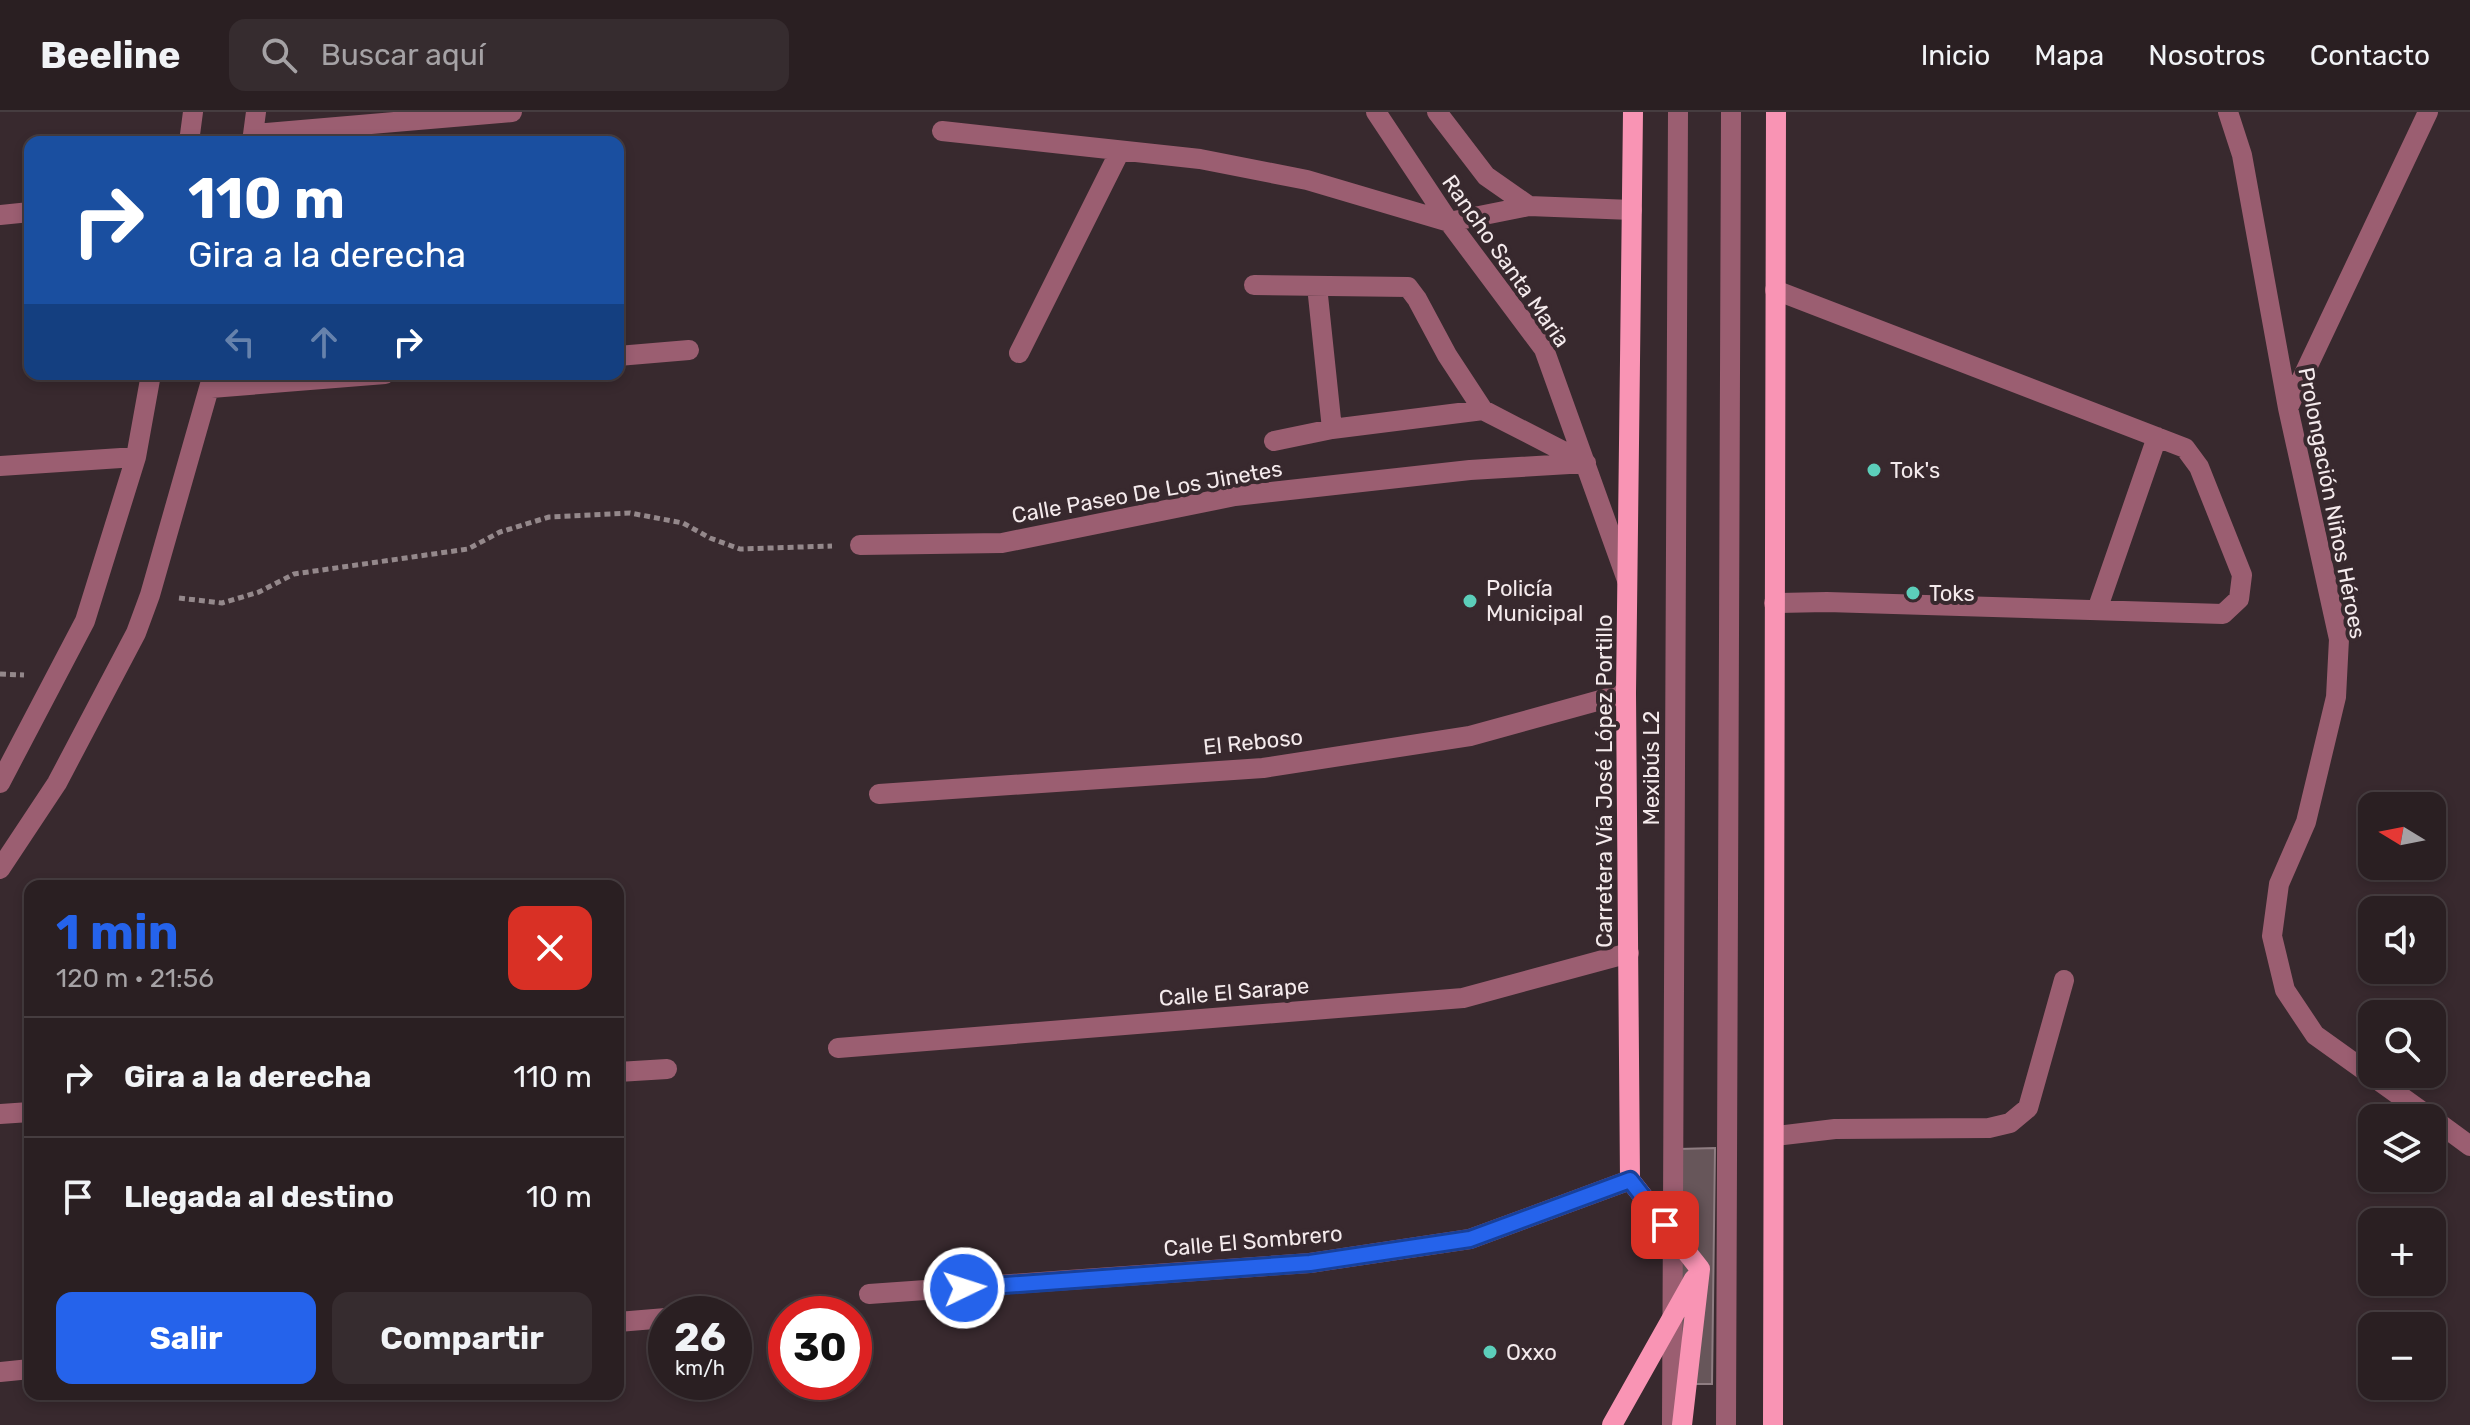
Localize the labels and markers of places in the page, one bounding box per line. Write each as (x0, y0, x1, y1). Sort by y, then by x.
place label: Tok's (1890, 457, 1940, 484)
marker: Tok's (1865, 461, 1883, 479)
place label: Policía Municipal (1486, 575, 1583, 627)
place label: Toks (1929, 580, 1975, 607)
marker: Toks (1904, 584, 1922, 602)
marker: Policía Municipal (1461, 592, 1479, 610)
pin (1631, 1191, 1699, 1259)
place label: Oxxo (1506, 1339, 1557, 1366)
marker: Oxxo (1481, 1343, 1499, 1361)

